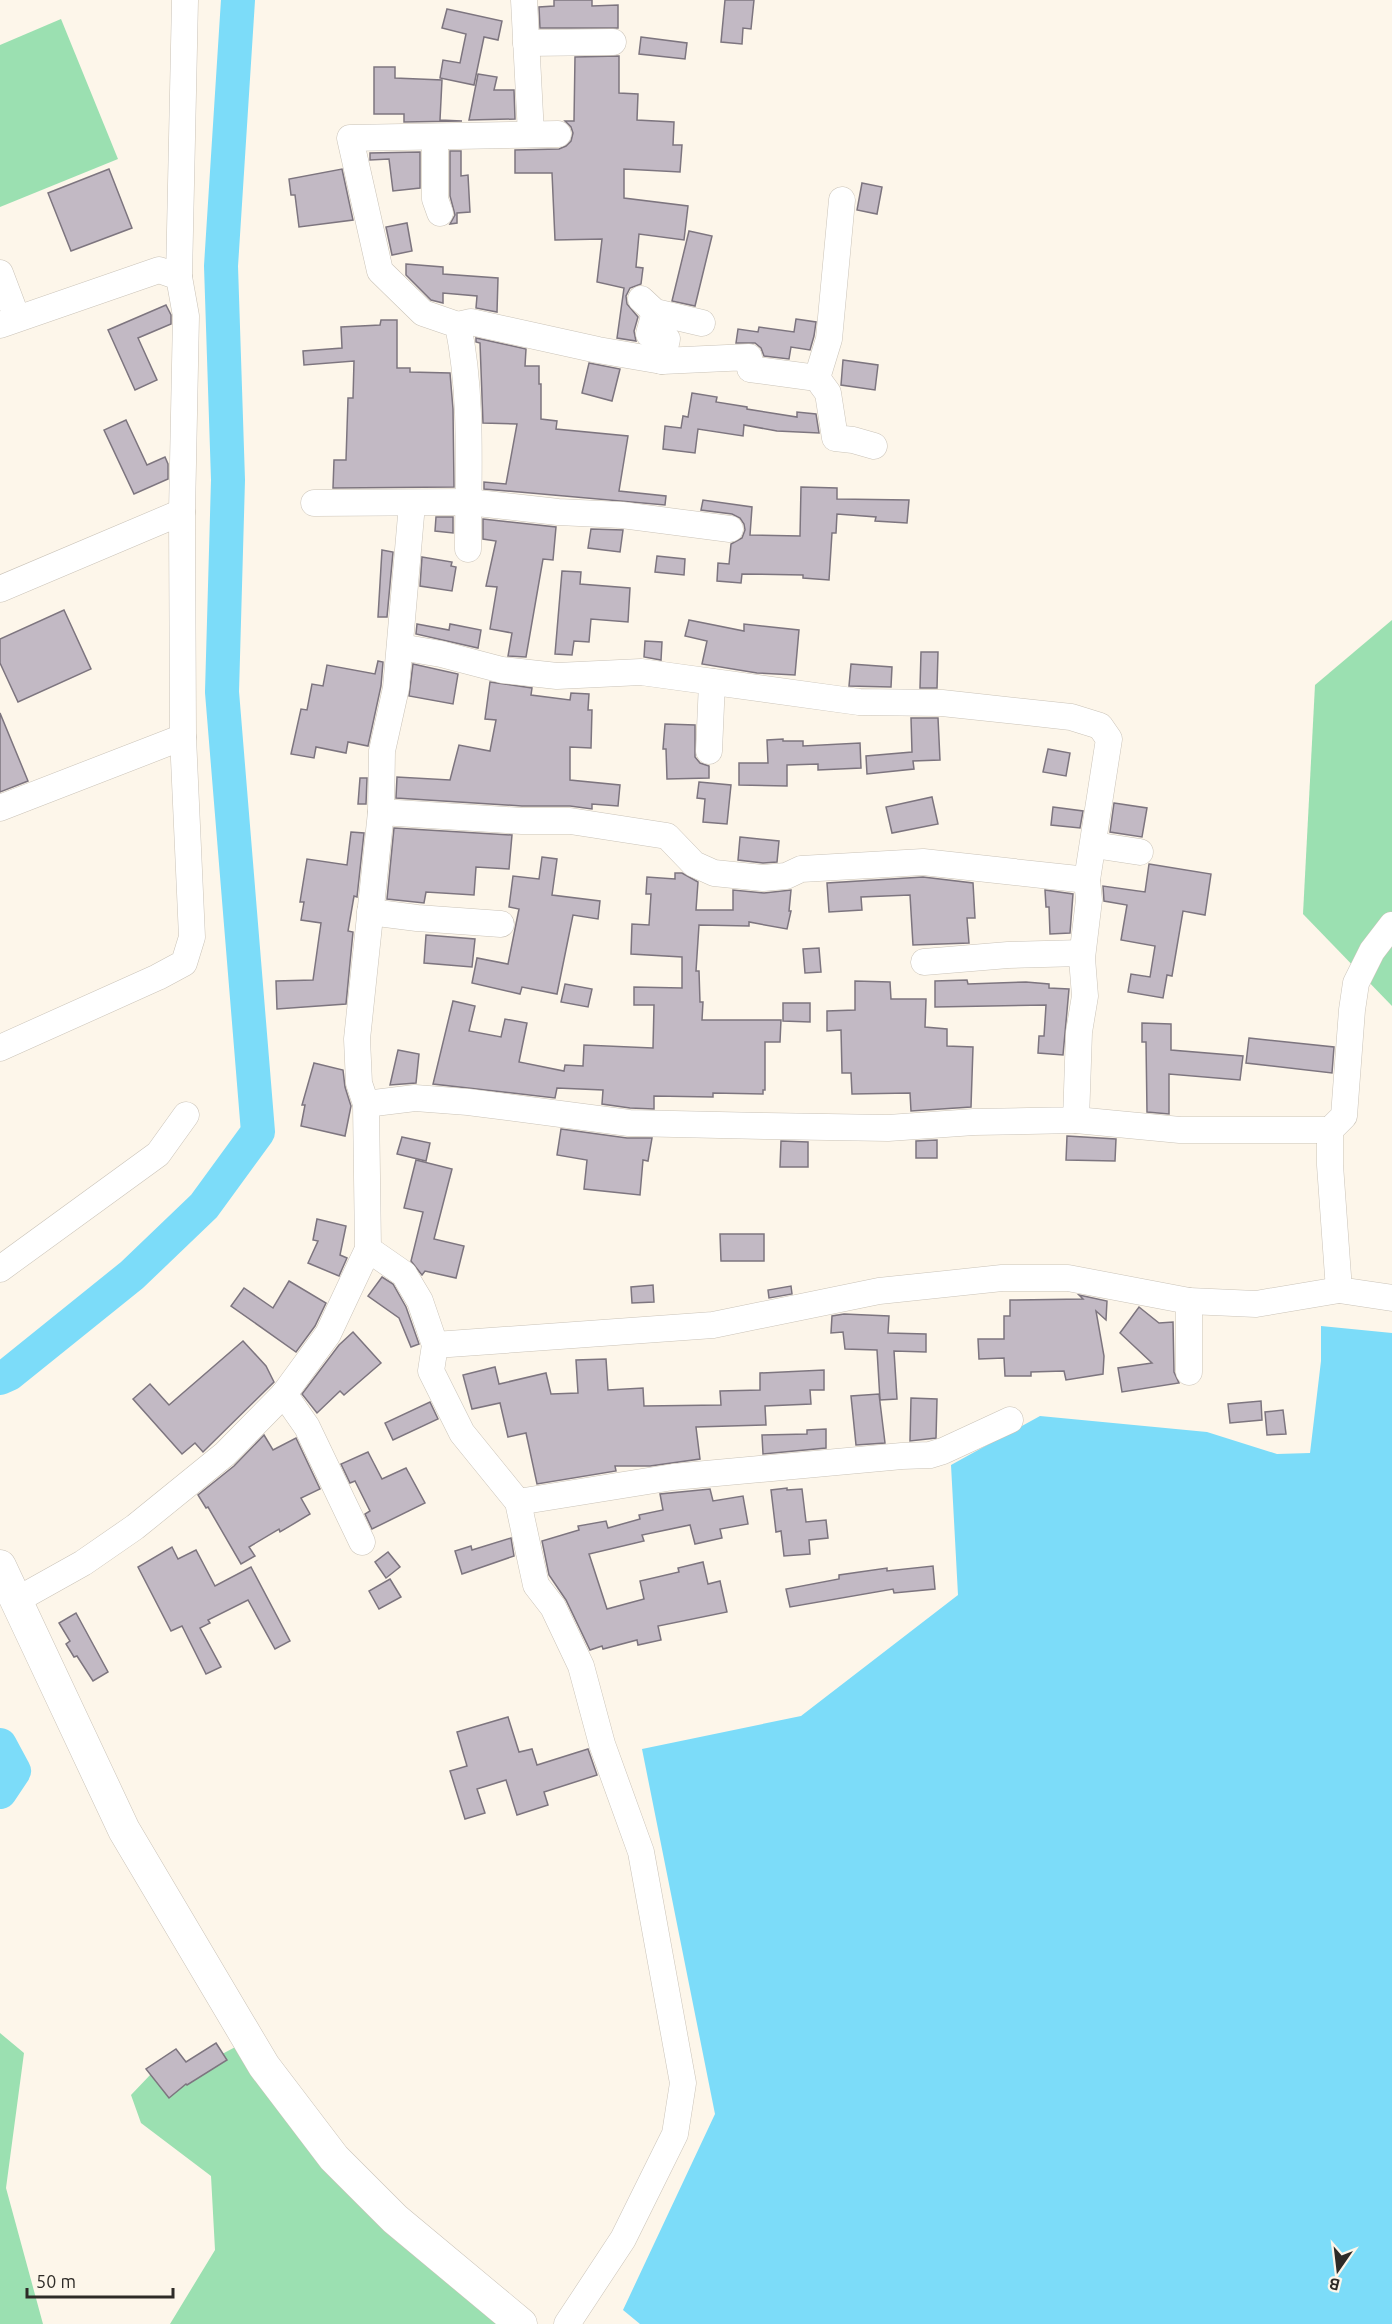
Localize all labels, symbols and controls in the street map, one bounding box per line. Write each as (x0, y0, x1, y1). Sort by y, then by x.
north arrow (1308, 2240, 1368, 2300)
scale bar (27, 2261, 172, 2299)
text: 50 m (36, 2271, 76, 2291)
text: B (1327, 2275, 1342, 2295)

